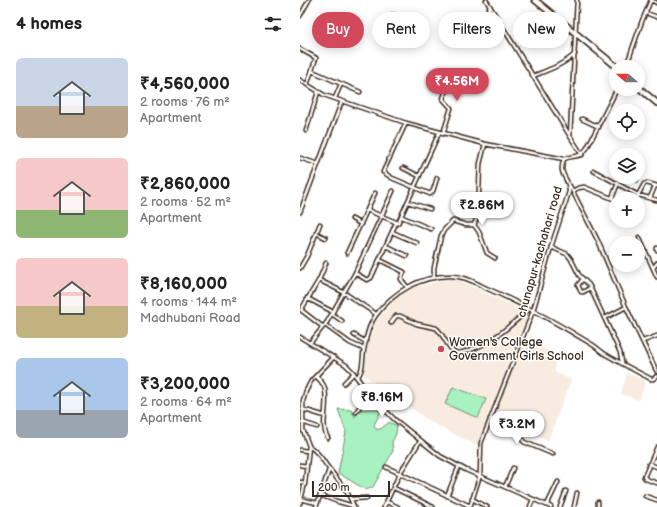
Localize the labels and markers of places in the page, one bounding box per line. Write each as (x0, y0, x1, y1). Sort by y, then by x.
pin: ₹4.56M (424, 68, 490, 102)
pin: ₹2.86M (449, 192, 515, 226)
place label: Women's College Government Girls School (449, 335, 584, 364)
marker: Women's College Government Girls School (436, 344, 446, 354)
pin: ₹8.16M (349, 384, 415, 418)
pin: ₹3.2M (489, 411, 545, 445)

